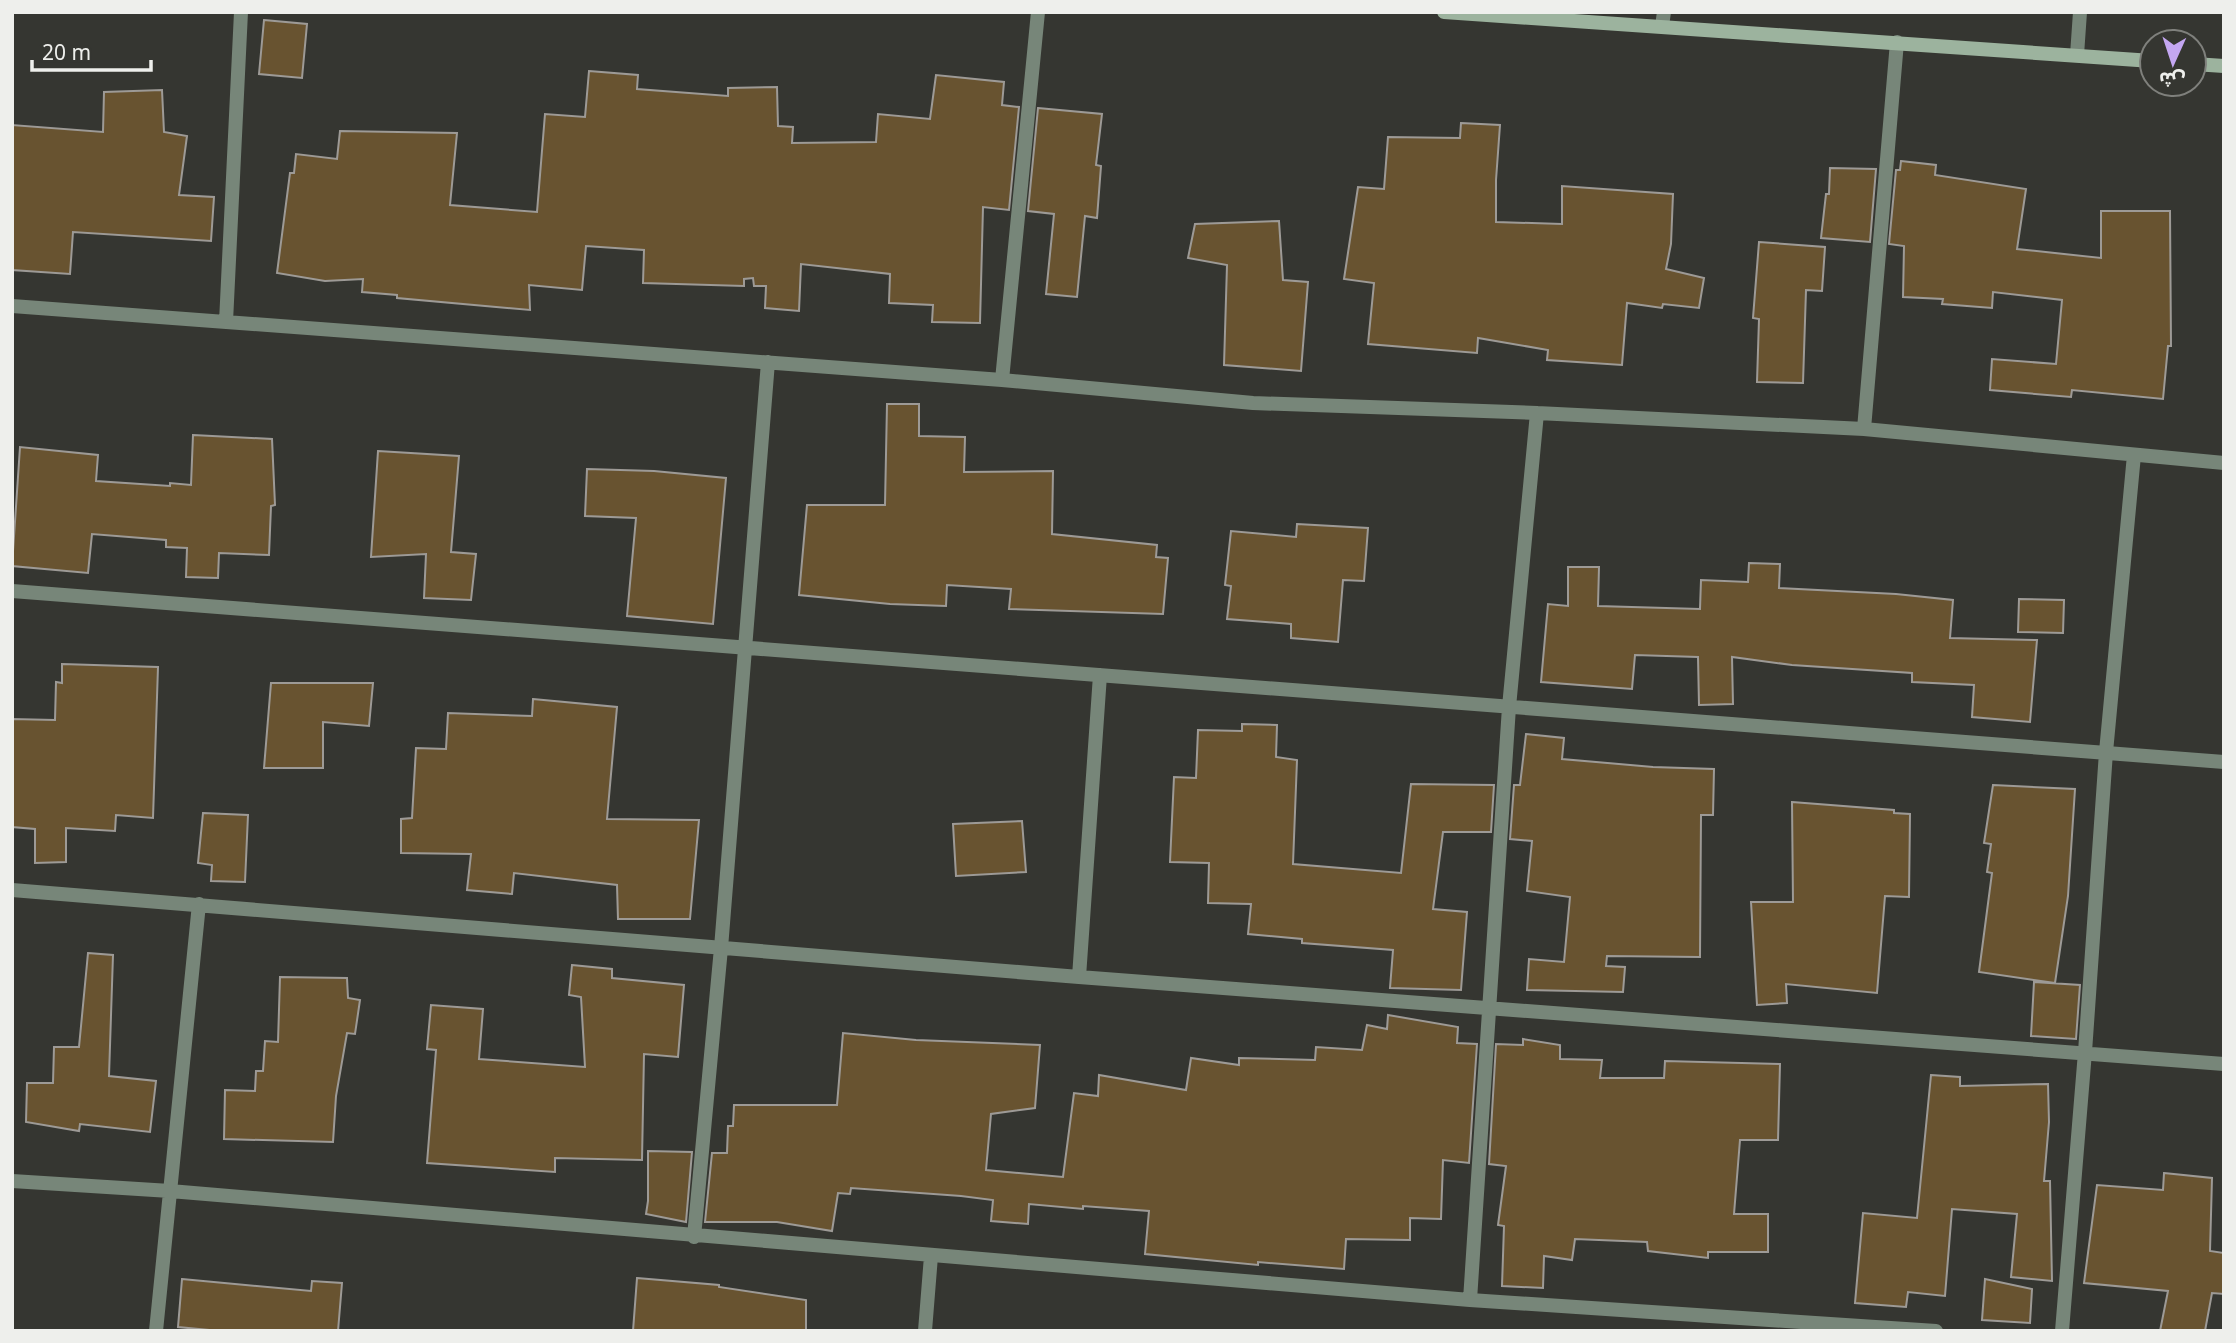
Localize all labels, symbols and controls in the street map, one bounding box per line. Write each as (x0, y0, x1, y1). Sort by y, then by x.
scale bar (32, 28, 150, 72)
north arrow (2138, 28, 2208, 98)
text: 20 m (42, 31, 91, 75)
text: ش (2158, 58, 2186, 100)

